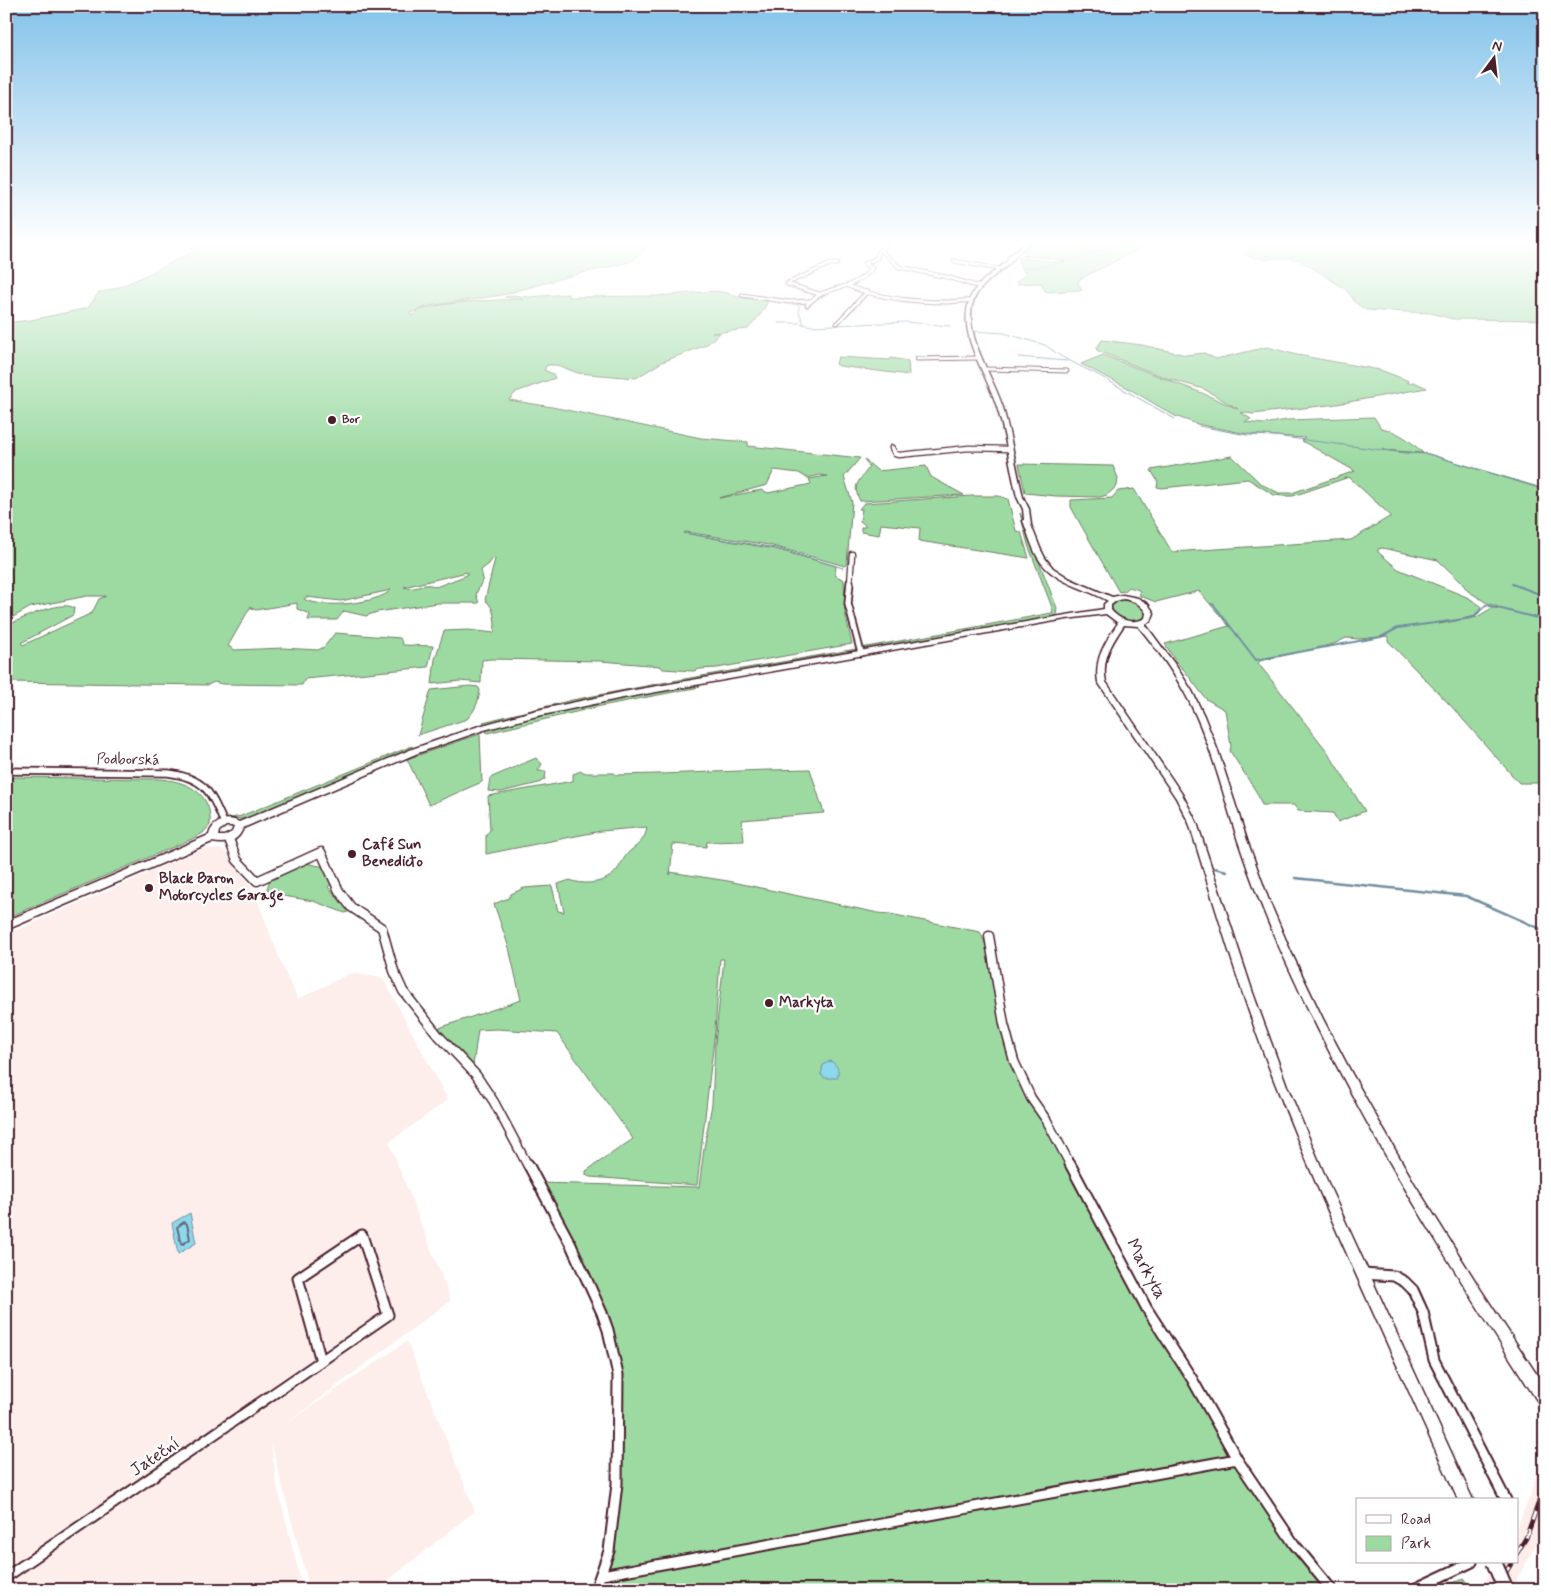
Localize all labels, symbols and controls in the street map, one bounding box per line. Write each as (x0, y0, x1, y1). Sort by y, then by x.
north arrow (1468, 32, 1518, 82)
text: N (1490, 37, 1504, 56)
place label: Bor (342, 412, 361, 428)
marker: Bor (326, 414, 338, 426)
street label: Podborská (96, 749, 160, 771)
place label: Café Sun Benedicto (362, 835, 424, 872)
marker: Café Sun Benedicto (346, 848, 358, 860)
place label: Black Baron Motorcycles Garage (159, 869, 284, 908)
marker: Black Baron Motorcycles Garage (143, 882, 155, 894)
place label: Markyta (779, 993, 834, 1013)
marker: Markyta (763, 997, 775, 1009)
street label: Markyta (1120, 1234, 1172, 1304)
street label: Jateční (125, 1432, 185, 1482)
legend (1356, 1498, 1518, 1564)
text: Road (1401, 1510, 1431, 1530)
text: Park (1401, 1534, 1431, 1554)

